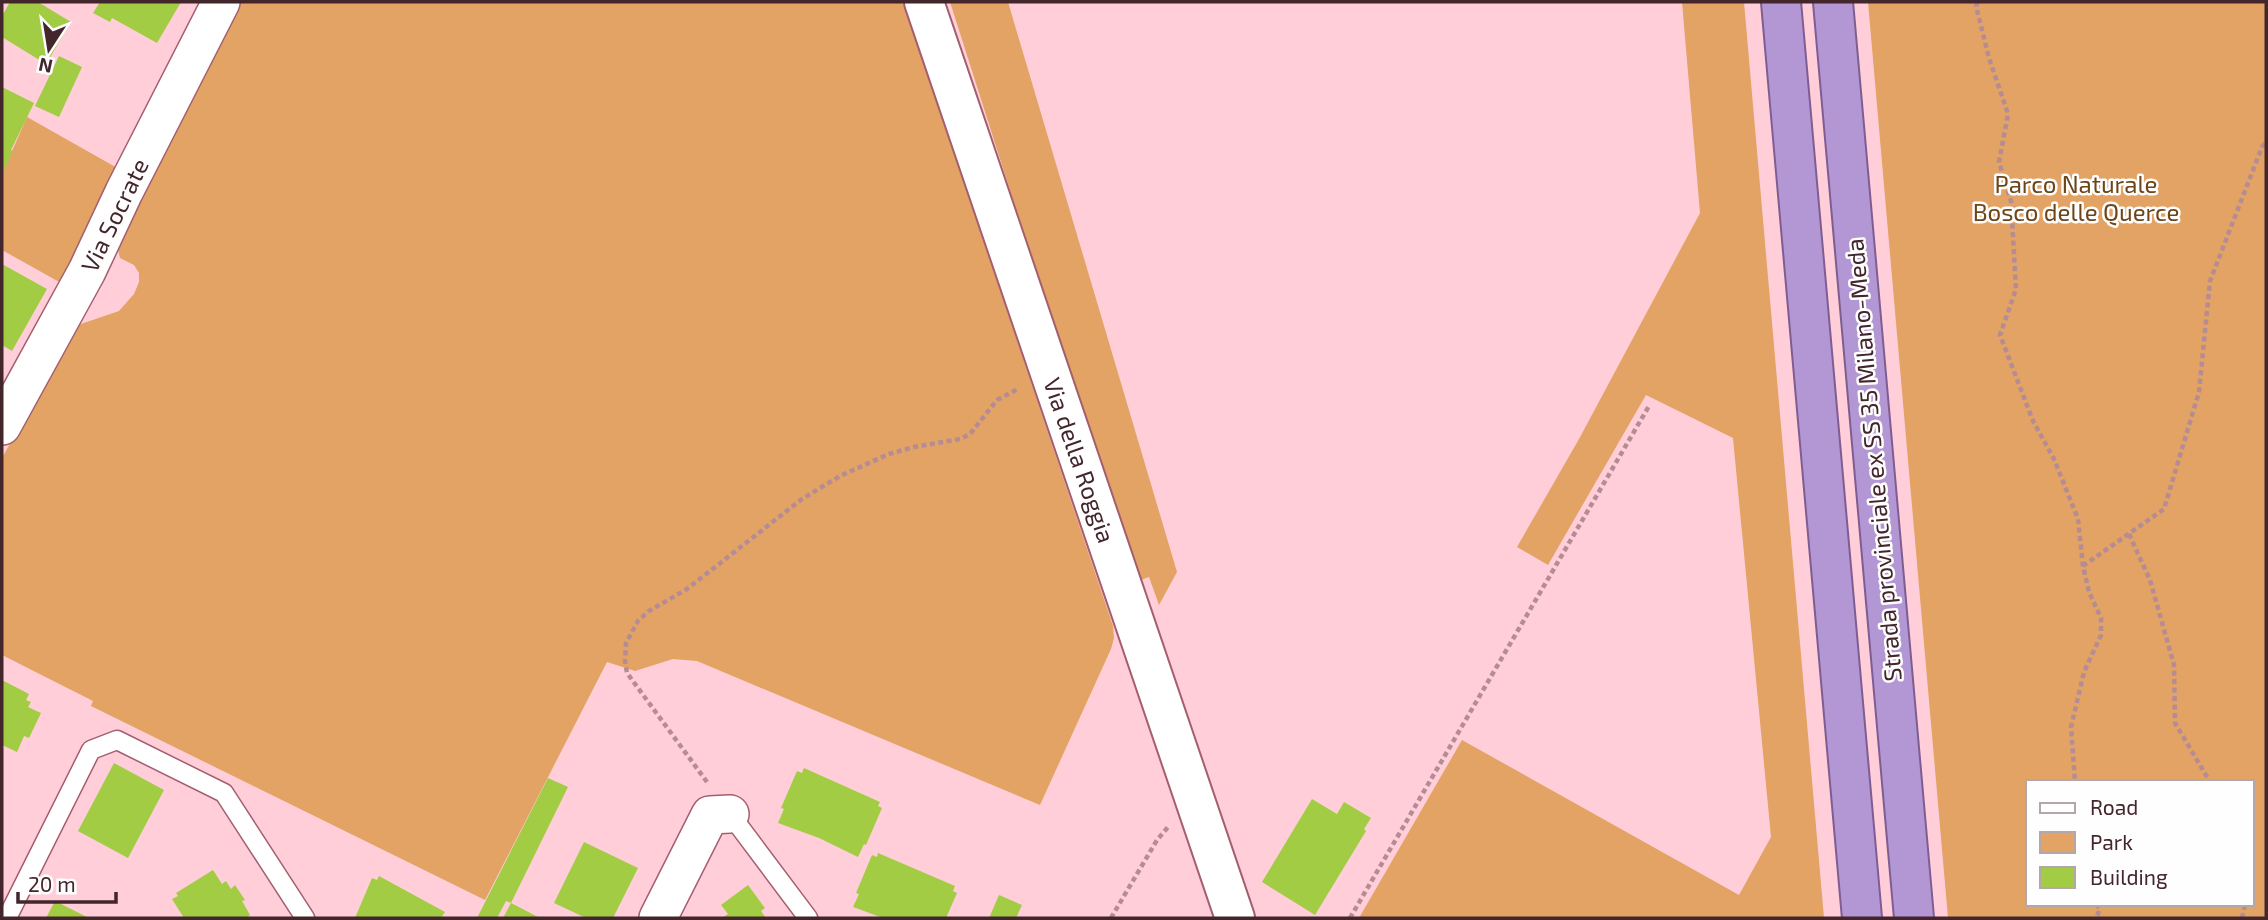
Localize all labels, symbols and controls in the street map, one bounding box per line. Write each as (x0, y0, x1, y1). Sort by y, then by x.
north arrow (14, 14, 84, 84)
text: N (36, 53, 54, 79)
street label: Via Socrate (74, 153, 154, 277)
park label: Parco Naturale Bosco delle Querce (1973, 169, 2179, 226)
street label: Strada provinciale ex SS 35 Milano-Meda (1839, 237, 1907, 683)
street label: Via della Roggia (1038, 374, 1122, 546)
legend (2026, 780, 2254, 906)
text: Road (2090, 794, 2138, 819)
text: Park (2090, 829, 2133, 854)
scale bar (18, 860, 116, 904)
text: Building (2090, 864, 2168, 889)
text: 20 m (28, 871, 76, 896)

